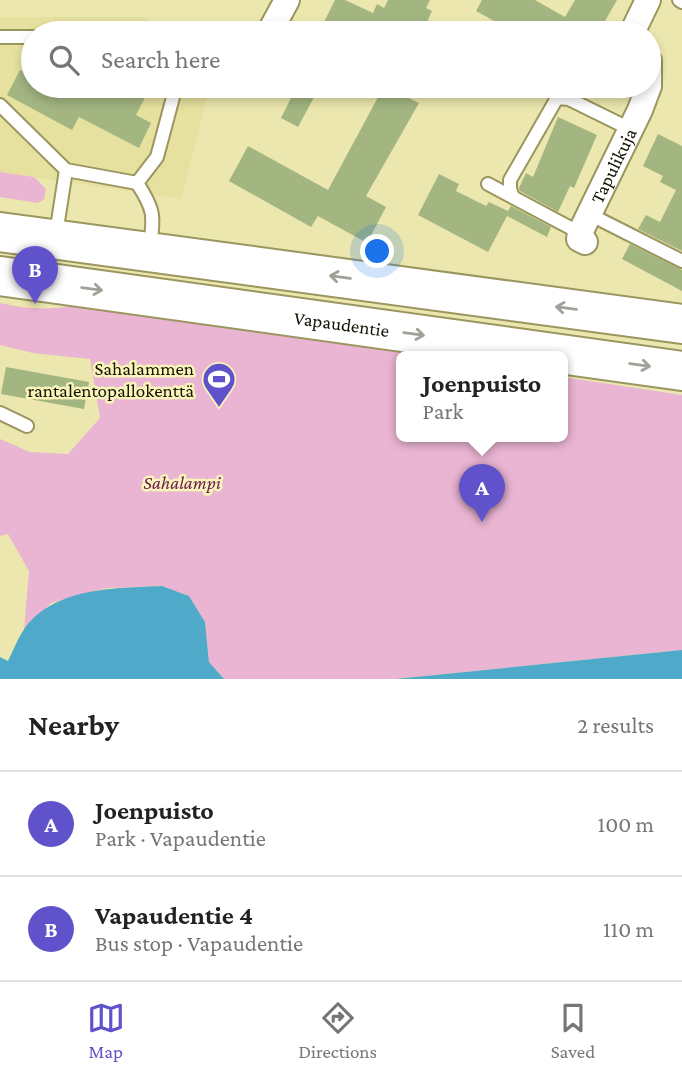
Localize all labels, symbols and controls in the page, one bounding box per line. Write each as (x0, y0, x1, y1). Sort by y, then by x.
search box (21, 21, 661, 98)
icon: search (45, 41, 83, 79)
text: Search here (101, 45, 220, 74)
street label: Tapulikuja (586, 124, 641, 207)
your location (360, 234, 394, 268)
pin: B (12, 246, 58, 304)
one-way arrow (330, 271, 352, 284)
one-way arrow (80, 283, 103, 296)
one-way arrow (555, 302, 578, 315)
street label: Vapaudentie (293, 307, 391, 341)
one-way arrow (402, 328, 425, 341)
popup (396, 351, 568, 442)
place label: Sahalammen rantalentopallokenttä (28, 358, 194, 401)
one-way arrow (628, 359, 650, 372)
sports icon: Sahalammen rantalentopallokenttä (200, 360, 238, 409)
text: Joenpuisto (423, 369, 541, 398)
text: Park (423, 398, 463, 424)
pin: A (459, 464, 505, 522)
park label: Sahalampi (143, 472, 222, 493)
text: Nearby (28, 708, 119, 741)
text: 2 results (577, 712, 654, 738)
text: Joenpuisto (95, 796, 214, 825)
text: A (44, 811, 58, 837)
text: 100 m (598, 811, 654, 837)
text: Park · Vapaudentie (95, 825, 266, 851)
text: Vapaudentie 4 (95, 901, 253, 930)
text: B (44, 916, 58, 942)
text: 110 m (603, 916, 654, 942)
text: Bus stop · Vapaudentie (95, 930, 303, 956)
tab: Map (87, 999, 125, 1062)
tab: Directions (298, 999, 377, 1062)
tab: Saved (551, 999, 595, 1062)

